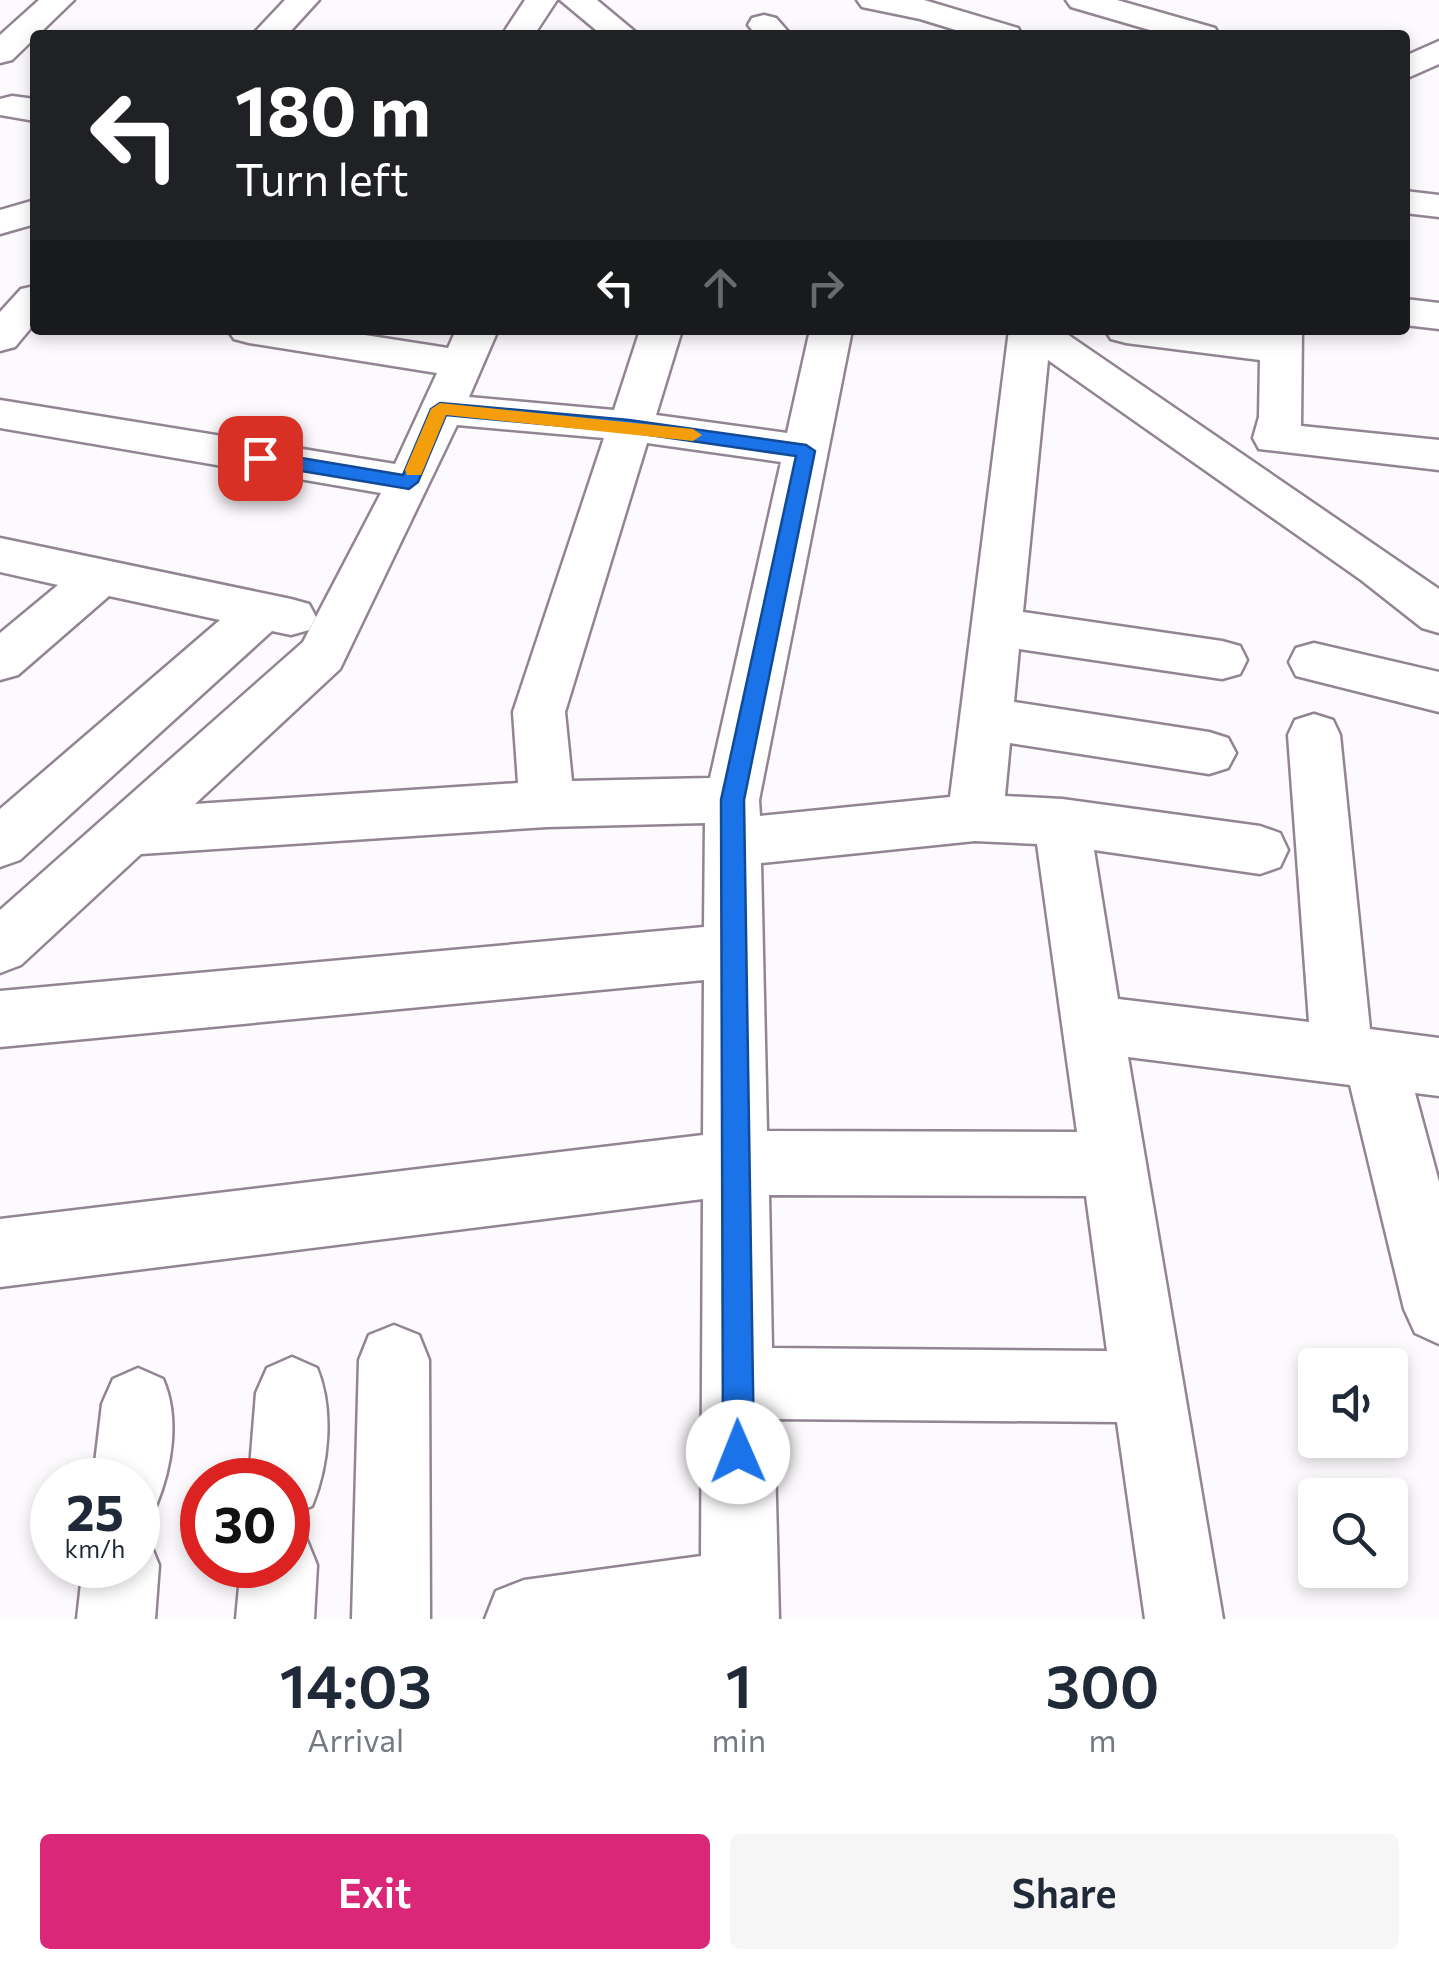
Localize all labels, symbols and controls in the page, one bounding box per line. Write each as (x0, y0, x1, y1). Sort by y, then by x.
text: 180 m (235, 65, 431, 150)
icon: left (70, 70, 200, 200)
text: Turn left (235, 150, 409, 205)
icon: left (588, 260, 643, 315)
icon: ahead (693, 260, 748, 315)
icon: right (798, 260, 853, 315)
pin (218, 416, 303, 501)
icon: arrive (233, 431, 288, 486)
map controls (1298, 1348, 1408, 1588)
button: sound (1298, 1348, 1408, 1458)
position arrow (686, 1400, 790, 1504)
speed limit sign: 30 (180, 1458, 310, 1588)
button: search (1298, 1478, 1408, 1588)
text: 25 (66, 1480, 124, 1541)
text: km/h (65, 1533, 125, 1563)
text: 14:03 (279, 1647, 432, 1720)
text: 1 (725, 1647, 752, 1720)
text: 300 (1045, 1647, 1159, 1720)
text: Arrival (307, 1719, 404, 1759)
text: min (712, 1719, 766, 1759)
text: m (1089, 1719, 1116, 1759)
button: Exit (40, 1834, 710, 1949)
button: Share (730, 1834, 1399, 1949)

